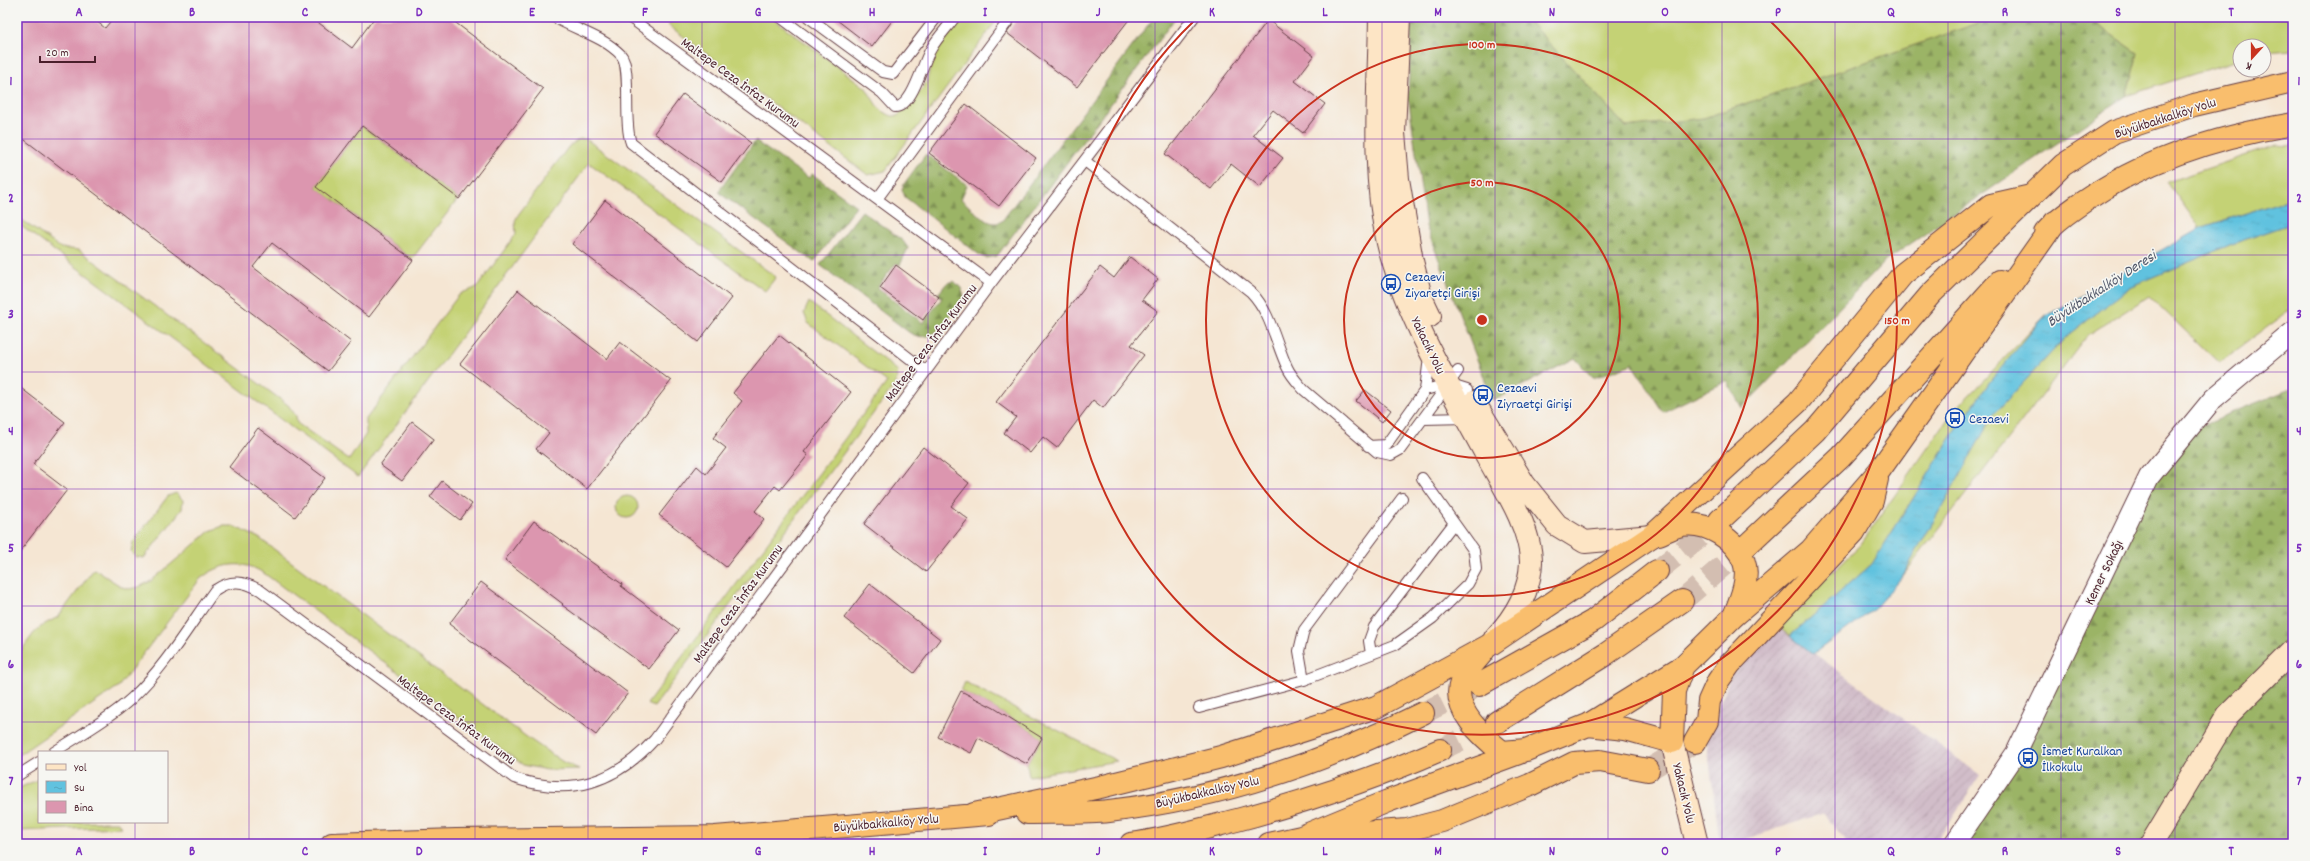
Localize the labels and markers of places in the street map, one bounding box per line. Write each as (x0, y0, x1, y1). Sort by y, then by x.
place label: Cezaevi Ziyaretçi Girişi (1405, 268, 1480, 304)
bus stop icon: Cezaevi Ziyaretçi Girişi (1380, 273, 1402, 295)
centre of rings (1475, 313, 1489, 327)
place label: Cezaevi Ziyraetçi Girişi (1497, 379, 1572, 415)
bus stop icon: Cezaevi Ziyraetçi Girişi (1472, 384, 1494, 406)
bus stop icon: Cezaevi (1944, 407, 1966, 429)
place label: Cezaevi (1969, 410, 2009, 430)
place label: İsmet Kuralkan İlkokulu (2042, 742, 2122, 778)
bus stop icon: İsmet Kuralkan İlkokulu (2017, 747, 2039, 769)

